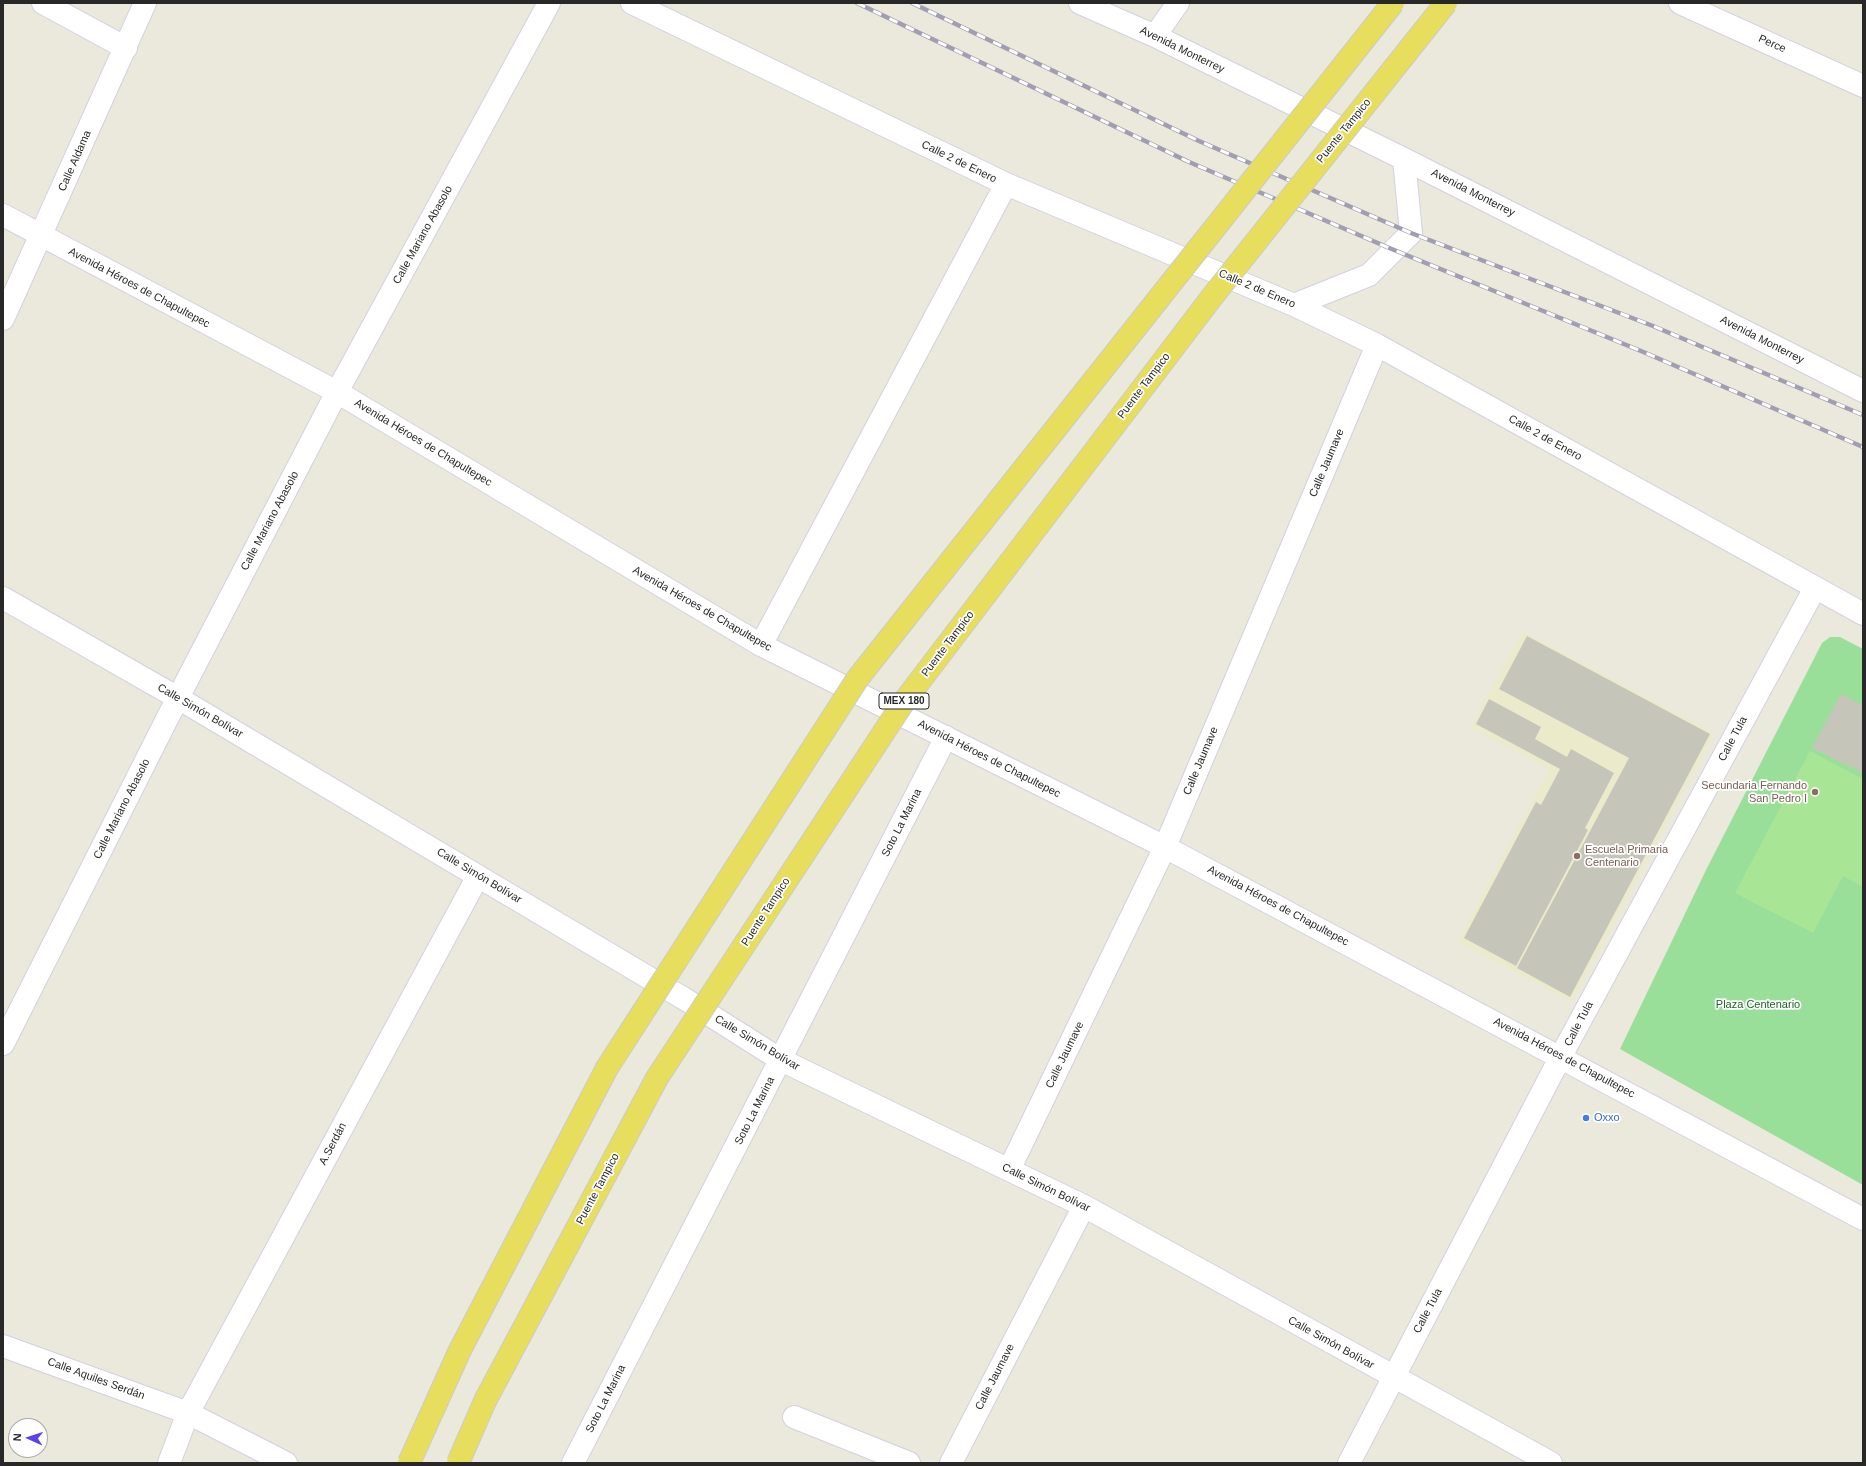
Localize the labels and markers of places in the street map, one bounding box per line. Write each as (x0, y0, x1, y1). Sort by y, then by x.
place label: Secundaria Fernando San Pedro I (1701, 779, 1807, 805)
marker: Secundaria Fernando San Pedro I (1810, 787, 1820, 797)
place label: Escuela Primaria Centenario (1585, 843, 1668, 869)
marker: Escuela Primaria Centenario (1572, 851, 1582, 861)
place label: Oxxo (1594, 1111, 1620, 1125)
marker: Oxxo (1581, 1113, 1591, 1123)

